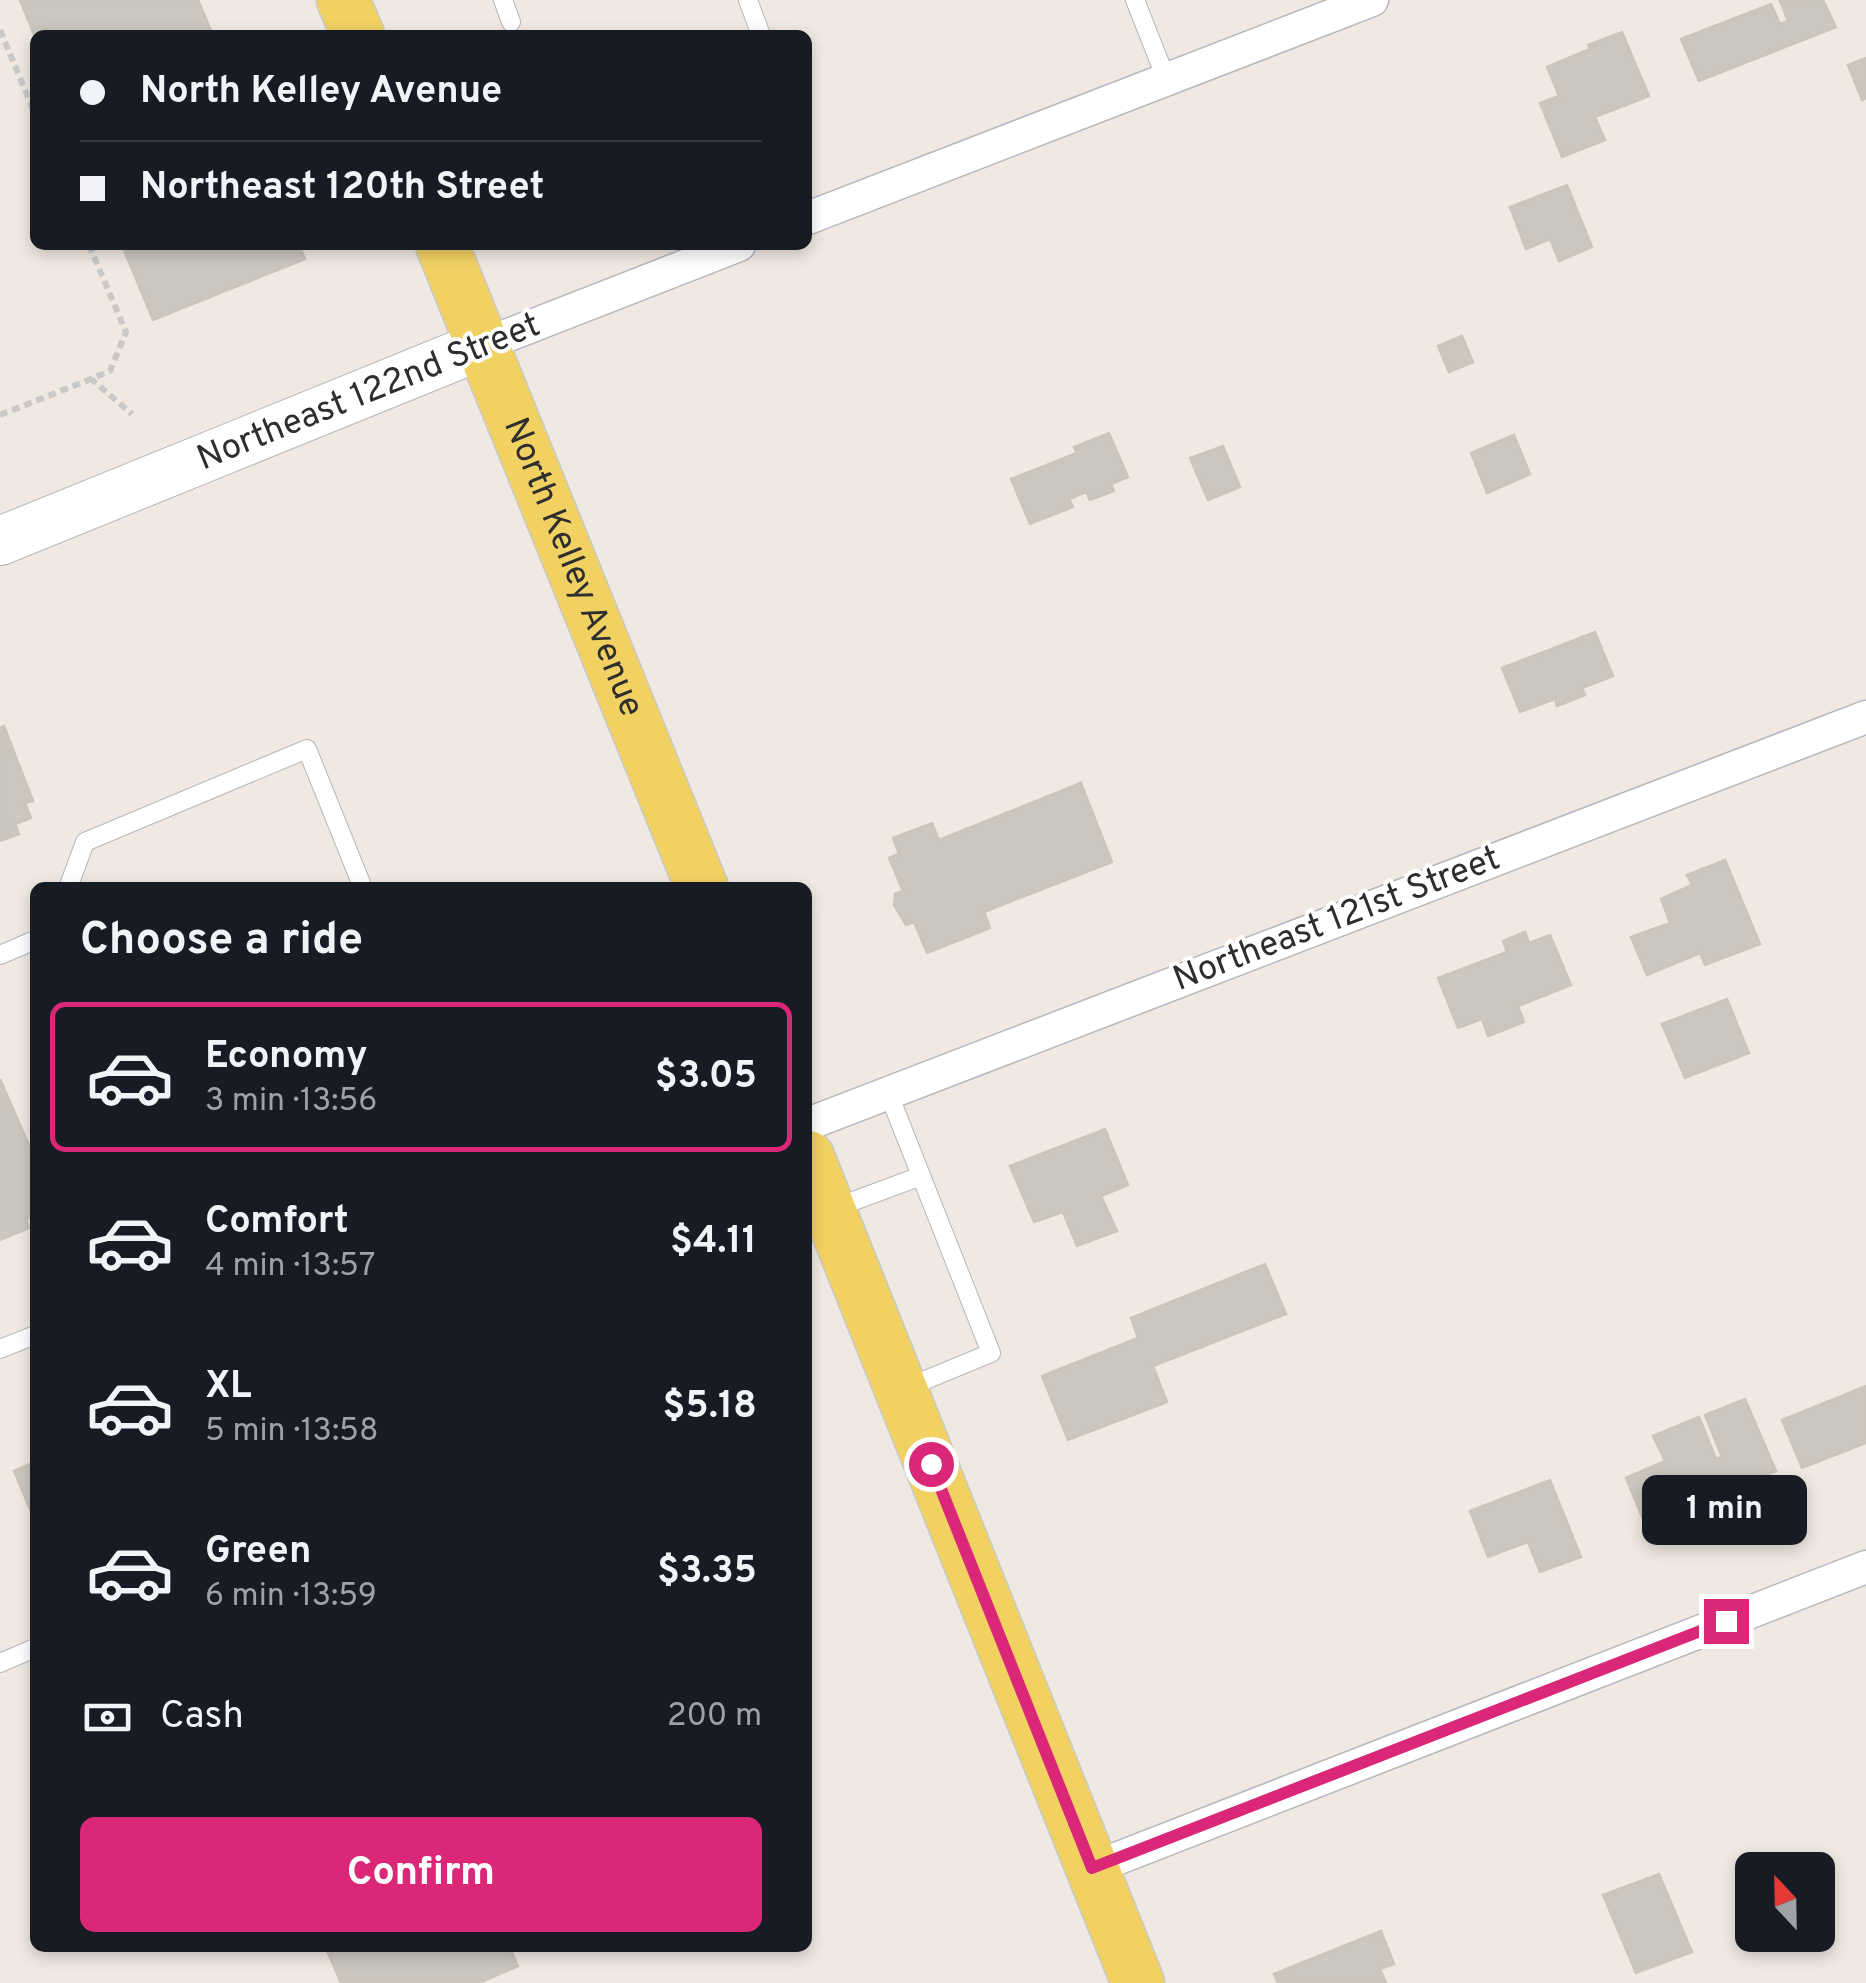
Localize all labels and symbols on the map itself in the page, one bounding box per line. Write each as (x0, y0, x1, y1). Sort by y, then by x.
street label: Northeast 122nd Street (191, 304, 547, 482)
street label: North Kelley Avenue (492, 412, 653, 724)
street label: Northeast 121st Street (1167, 837, 1507, 1003)
route start (909, 1442, 954, 1487)
callout: 1 min (1644, 1476, 1808, 1546)
route end (1704, 1599, 1749, 1644)
north arrow (1735, 1852, 1835, 1952)

